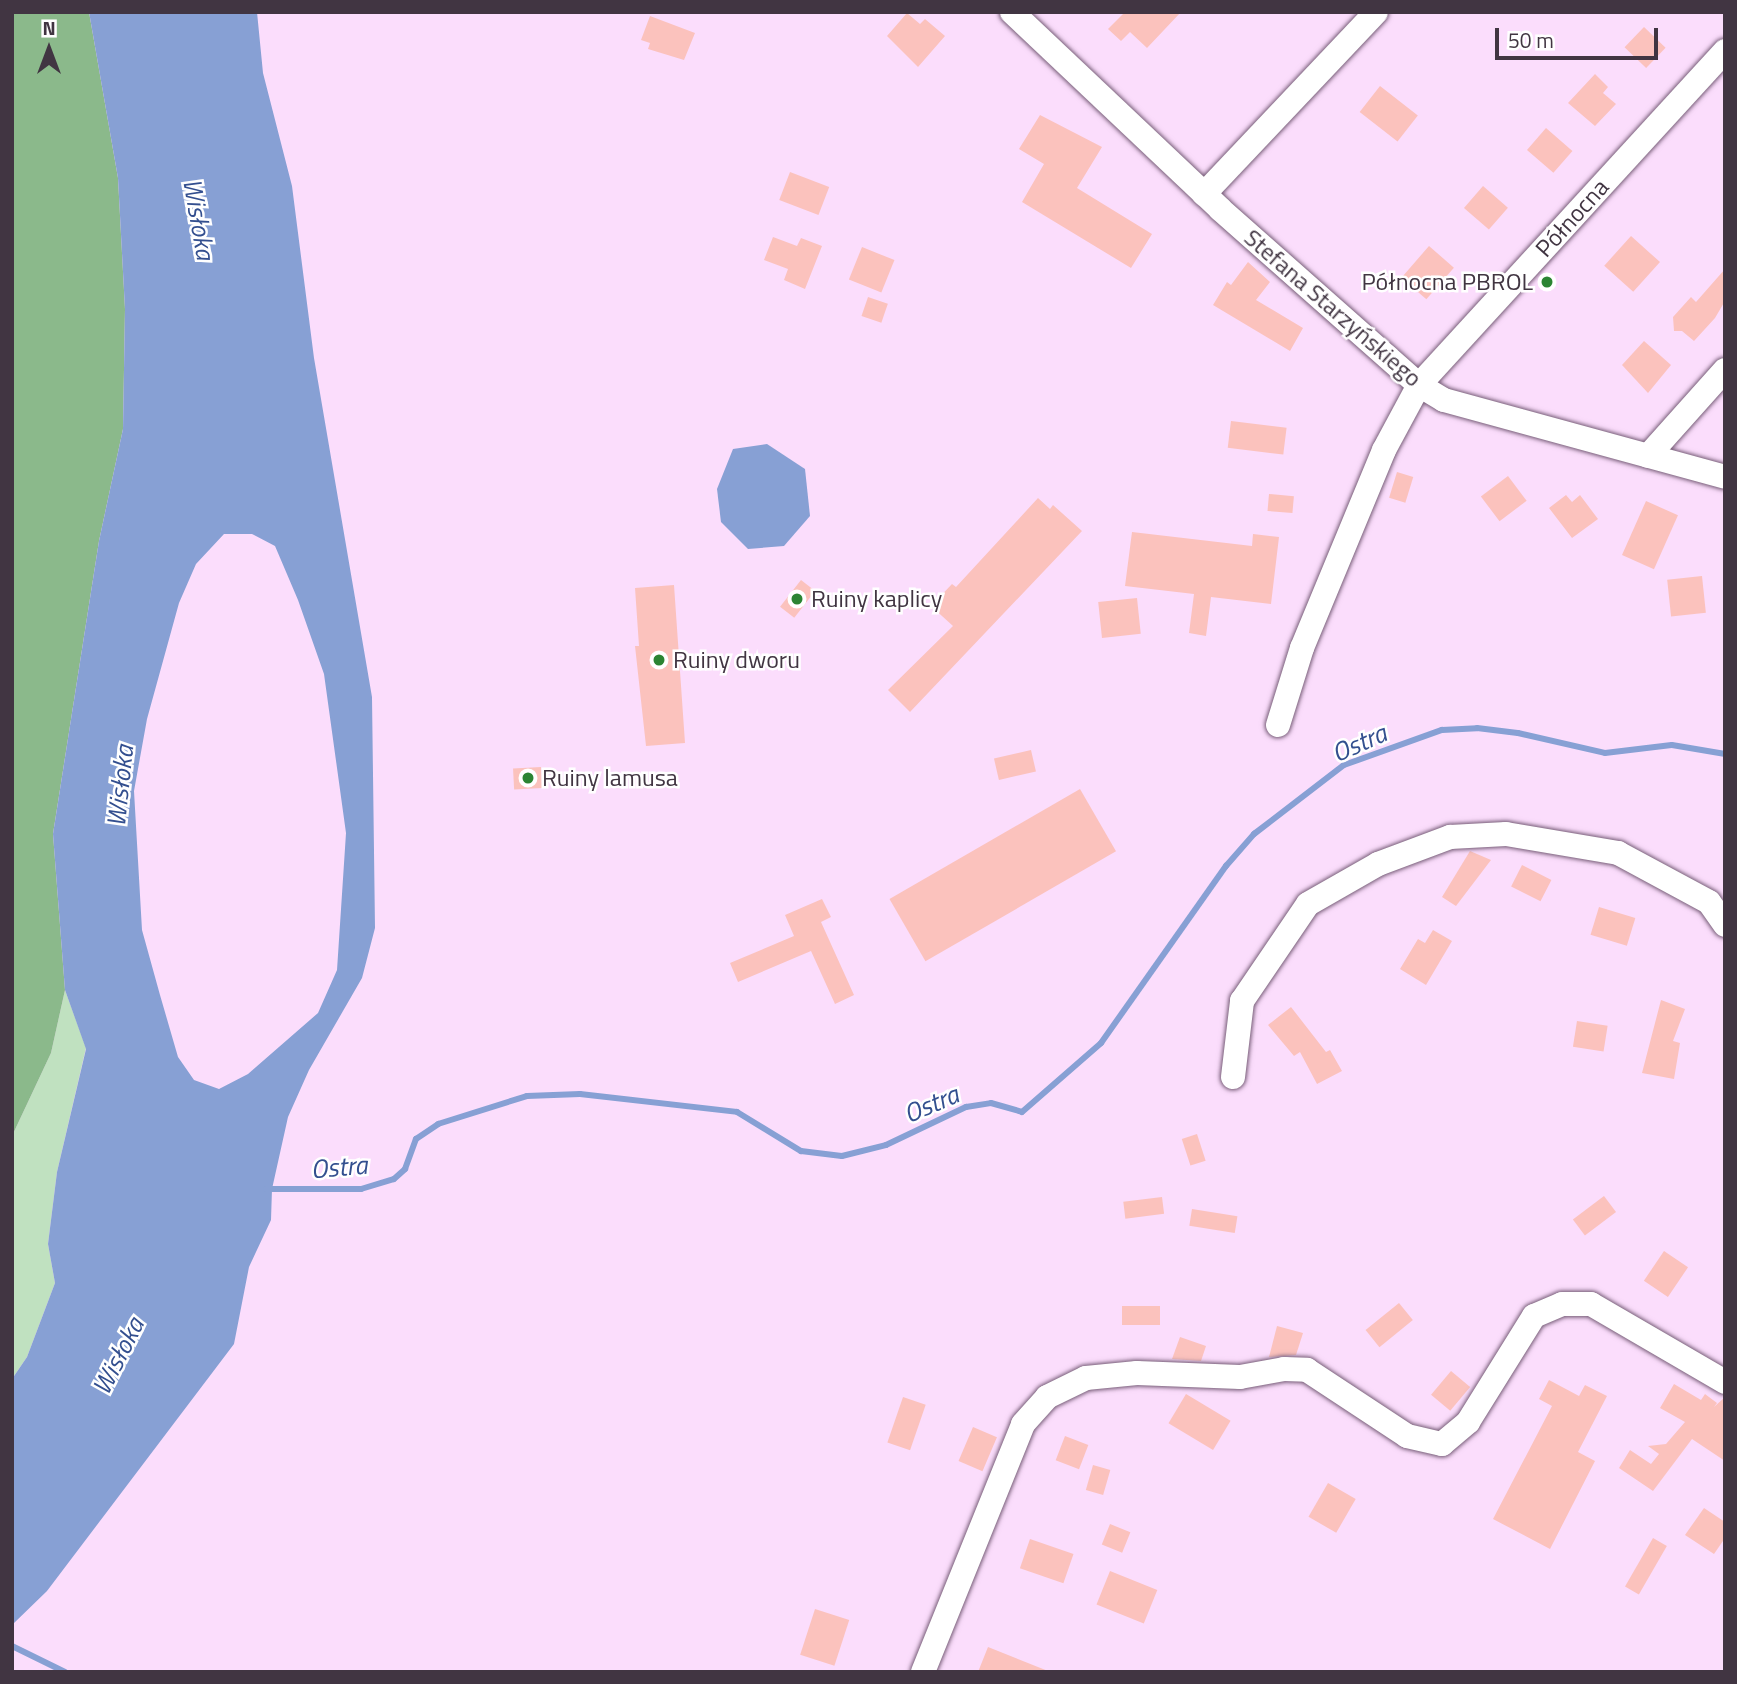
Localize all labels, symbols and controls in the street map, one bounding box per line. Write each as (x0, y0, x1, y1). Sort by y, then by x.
text: N (42, 13, 56, 42)
north arrow (14, 14, 84, 84)
scale bar (1499, 14, 1662, 58)
text: 50 m (1508, 24, 1554, 56)
street label: Północna (1529, 173, 1615, 263)
water label: Wisłoka (177, 176, 221, 262)
street label: Stefana Starzyńskiego (1238, 223, 1428, 393)
place label: Północna PBROL (1361, 268, 1533, 296)
marker: Północna PBROL (1539, 274, 1555, 290)
place label: Ruiny kaplicy (811, 585, 942, 613)
marker: Ruiny kaplicy (789, 591, 805, 607)
place label: Ruiny dworu (673, 646, 800, 674)
marker: Ruiny dworu (651, 652, 667, 668)
water label: Ostra (1327, 717, 1391, 769)
water label: Wisłoka (100, 744, 140, 828)
place label: Ruiny lamusa (542, 764, 678, 792)
marker: Ruiny lamusa (520, 770, 536, 786)
water label: Ostra (899, 1079, 963, 1129)
water label: Ostra (309, 1149, 369, 1185)
water label: Wisłoka (85, 1312, 151, 1400)

